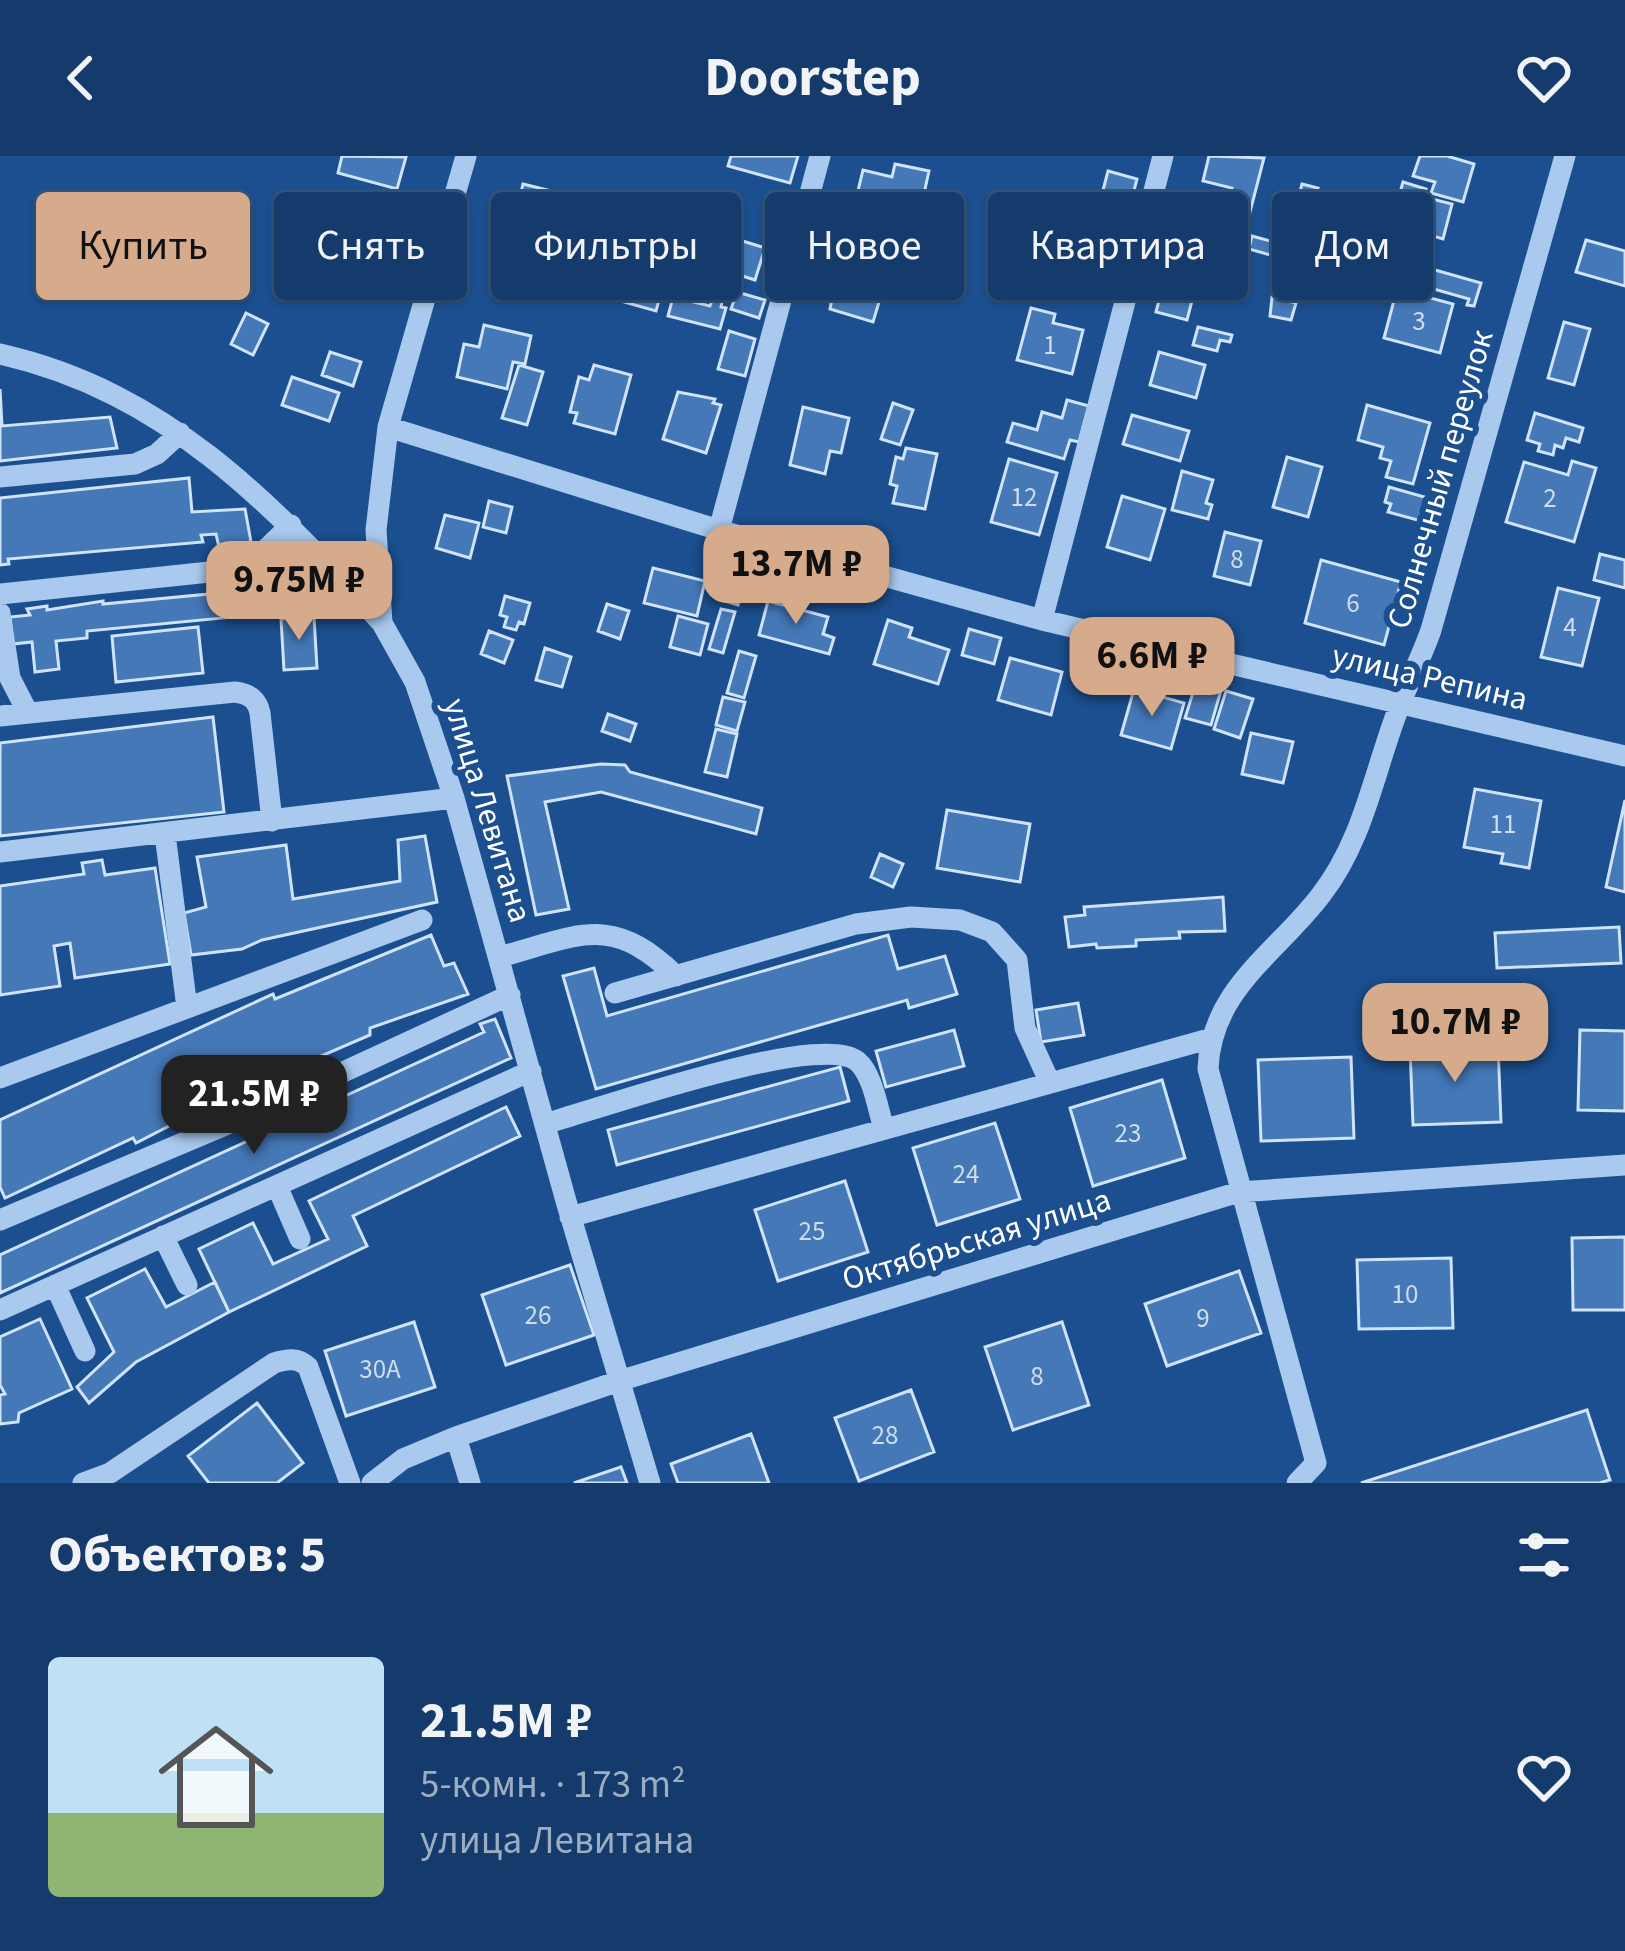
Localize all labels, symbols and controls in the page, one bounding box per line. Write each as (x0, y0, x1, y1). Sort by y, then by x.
text: Doorstep (704, 40, 921, 117)
icon: back (48, 45, 114, 111)
icon: heart (1511, 45, 1577, 111)
chip: Купить (36, 192, 250, 300)
chip: Снять (274, 192, 467, 300)
chip: Фильтры (491, 192, 741, 300)
chip: Новое (765, 192, 964, 300)
chip: Квартира (988, 192, 1248, 300)
chip: Дом (1272, 192, 1433, 300)
house number: 3 (1412, 302, 1426, 341)
street label: Солнечный переулок (1375, 324, 1506, 634)
house number: 1 (1043, 326, 1057, 365)
house number: 12 (1011, 478, 1037, 517)
house number: 2 (1543, 479, 1557, 518)
pin: 13.7M ₽ (685, 525, 907, 627)
text: 13.7M ₽ (730, 536, 862, 592)
house number: 8 (1230, 540, 1244, 579)
pin: 9.75M ₽ (188, 541, 410, 643)
text: 9.75M ₽ (233, 552, 365, 608)
house number: 6 (1346, 584, 1360, 623)
house number: 4 (1563, 608, 1577, 647)
pin: 6.6M ₽ (1054, 617, 1250, 719)
text: 6.6M ₽ (1097, 628, 1208, 684)
street label: улица Репина (1327, 632, 1532, 723)
street label: улица Левитана (431, 693, 544, 928)
house number: 11 (1490, 805, 1516, 844)
pin: 10.7M ₽ (1344, 983, 1566, 1085)
text: 10.7M ₽ (1389, 994, 1521, 1050)
pin: 21.5M ₽ (143, 1055, 365, 1157)
text: 21.5M ₽ (188, 1066, 320, 1122)
house number: 23 (1115, 1114, 1141, 1153)
house number: 24 (953, 1155, 979, 1194)
street label: Октябрьская улица (836, 1176, 1117, 1303)
house number: 25 (799, 1212, 825, 1251)
house number: 10 (1392, 1275, 1418, 1314)
house number: 26 (525, 1296, 551, 1335)
house number: 9 (1196, 1299, 1210, 1338)
house number: 30А (359, 1350, 401, 1389)
house number: 8 (1030, 1357, 1044, 1396)
house number: 28 (872, 1416, 898, 1455)
text: Объектов: 5 (48, 1519, 326, 1591)
icon: filters (1511, 1522, 1577, 1588)
text: 21.5M ₽ (420, 1685, 592, 1757)
icon: home (144, 1705, 288, 1849)
icon: heart (1511, 1744, 1577, 1810)
text: 5-комн. · 173 m² (420, 1757, 686, 1813)
text: улица Левитана (420, 1813, 694, 1869)

